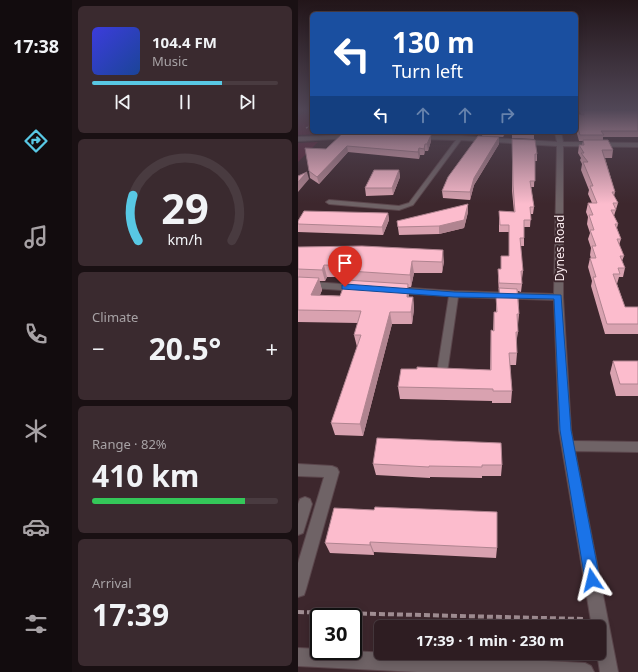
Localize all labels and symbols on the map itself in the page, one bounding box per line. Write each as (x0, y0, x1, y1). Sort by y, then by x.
street label: Dynes Road (551, 215, 568, 281)
pin (328, 246, 362, 287)
position arrow (571, 559, 613, 601)
speed limit sign: 30 (310, 608, 362, 660)

